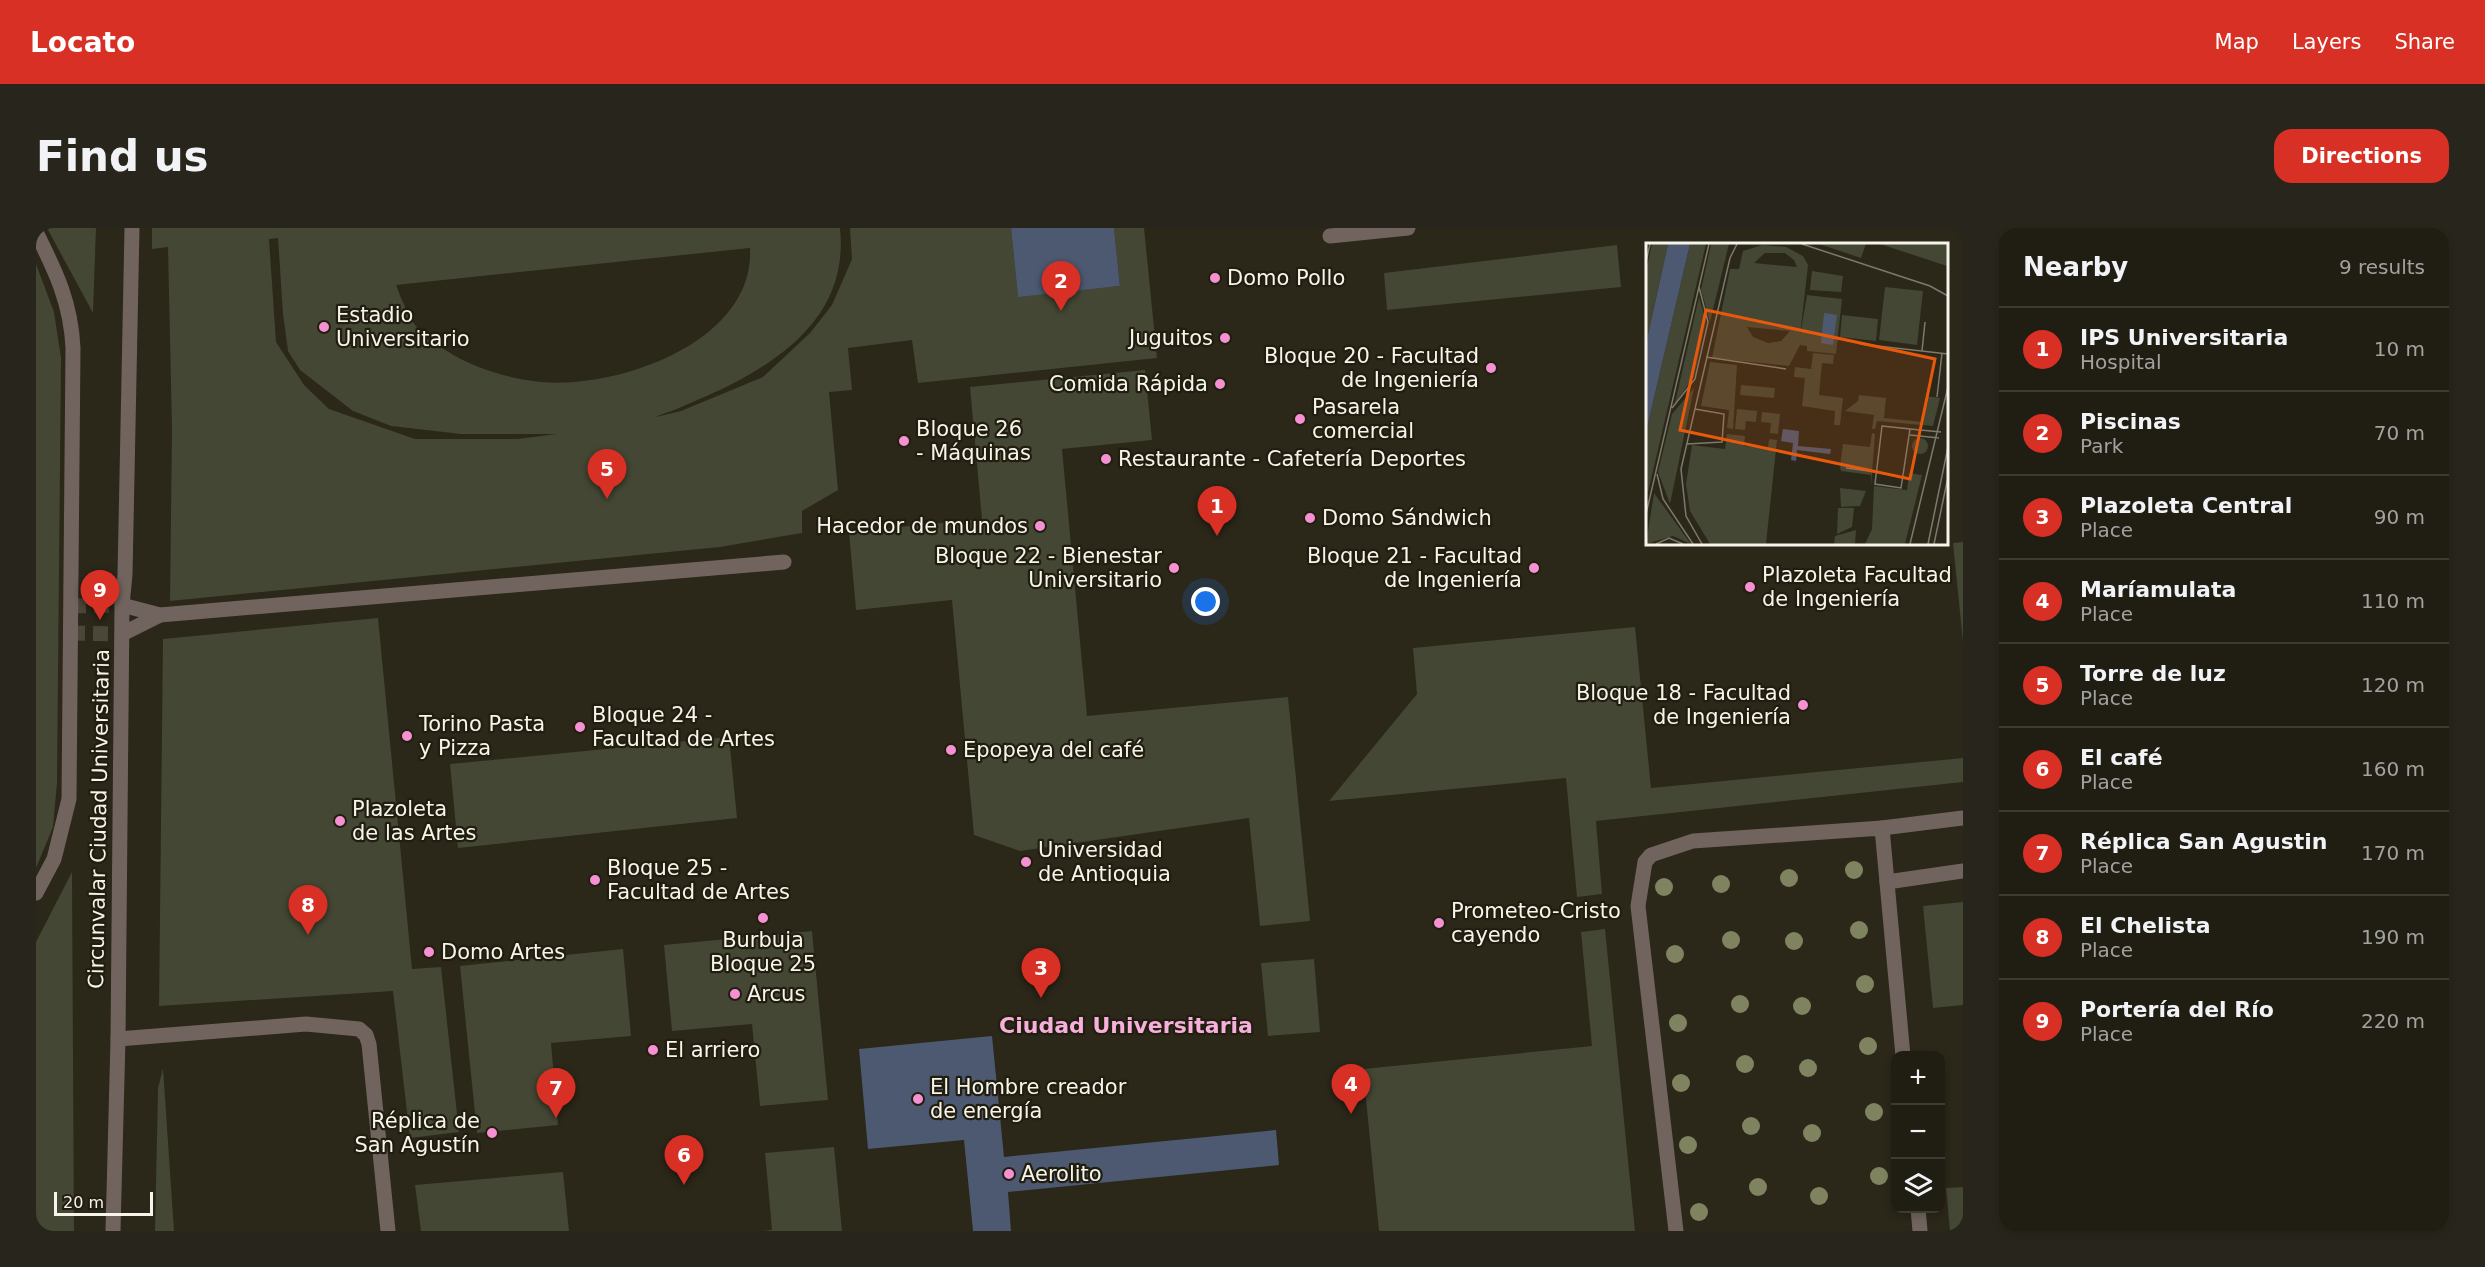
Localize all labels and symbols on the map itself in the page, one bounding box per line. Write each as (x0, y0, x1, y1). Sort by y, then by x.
inset map (1646, 243, 1948, 544)
pin: 2 (1042, 262, 1080, 311)
place label: Domo Pollo (1227, 266, 1345, 290)
marker: Domo Pollo (1208, 271, 1222, 285)
place label: Estadio Universitario (336, 303, 470, 351)
marker: Estadio Universitario (317, 320, 331, 334)
place label: Juguitos (1127, 326, 1213, 350)
marker: Juguitos (1218, 331, 1232, 345)
place label: Bloque 20 - Facultad de Ingeniería (1264, 344, 1479, 392)
marker: Bloque 20 - Facultad de Ingeniería (1484, 361, 1498, 375)
place label: Comida Rápida (1049, 372, 1208, 396)
marker: Comida Rápida (1213, 377, 1227, 391)
place label: Pasarela comercial (1312, 395, 1414, 443)
marker: Pasarela comercial (1293, 412, 1307, 426)
place label: Bloque 26 - Máquinas (916, 417, 1031, 465)
marker: Bloque 26 - Máquinas (897, 434, 911, 448)
place label: Restaurante - Cafetería Deportes (1118, 447, 1466, 471)
pin: 5 (588, 450, 626, 499)
marker: Restaurante - Cafetería Deportes (1099, 452, 1113, 466)
pin: 1 (1198, 486, 1236, 536)
place label: Domo Sándwich (1322, 506, 1492, 530)
marker: Domo Sándwich (1303, 511, 1317, 525)
place label: Hacedor de mundos (816, 514, 1028, 538)
marker: Hacedor de mundos (1033, 519, 1047, 533)
place label: Bloque 22 - Bienestar Universitario (935, 544, 1162, 592)
place label: Bloque 21 - Facultad de Ingeniería (1307, 544, 1522, 592)
marker: Bloque 22 - Bienestar Universitario (1167, 561, 1181, 575)
marker: Bloque 21 - Facultad de Ingeniería (1527, 561, 1541, 575)
place label: Plazoleta Facultad de Ingeniería (1762, 563, 1952, 611)
pin: 9 (80, 570, 120, 620)
marker: Plazoleta Facultad de Ingeniería (1743, 580, 1757, 594)
your location (1191, 587, 1220, 616)
street label: Circunvalar Ciudad Universitaria (84, 649, 114, 989)
place label: Bloque 18 - Facultad de Ingeniería (1576, 681, 1791, 729)
marker: Bloque 18 - Facultad de Ingeniería (1796, 698, 1810, 712)
place label: Bloque 24 - Facultad de Artes (592, 703, 775, 751)
place label: Torino Pasta y Pizza (418, 712, 545, 760)
marker: Bloque 24 - Facultad de Artes (573, 720, 587, 734)
marker: Torino Pasta y Pizza (400, 729, 414, 743)
place label: Epopeya del café (963, 738, 1144, 762)
marker: Epopeya del café (944, 743, 958, 757)
place label: Plazoleta de las Artes (352, 797, 476, 845)
marker: Plazoleta de las Artes (333, 814, 347, 828)
place label: Universidad de Antioquia (1038, 838, 1171, 886)
marker: Universidad de Antioquia (1019, 855, 1033, 869)
place label: Bloque 25 - Facultad de Artes (607, 856, 790, 904)
marker: Bloque 25 - Facultad de Artes (588, 873, 602, 887)
pin: 8 (288, 886, 328, 935)
place label: Prometeo-Cristo cayendo (1451, 899, 1621, 947)
marker: Burbuja Bloque 25 (756, 911, 770, 925)
marker: Prometeo-Cristo cayendo (1432, 916, 1446, 930)
place label: Burbuja Bloque 25 (710, 928, 816, 976)
place label: Domo Artes (441, 940, 565, 964)
marker: Domo Artes (422, 945, 436, 959)
pin: 3 (1022, 948, 1060, 998)
place label: Arcus (747, 982, 805, 1006)
marker: Arcus (728, 987, 742, 1001)
district label: Ciudad Universitaria (999, 1013, 1253, 1038)
place label: El arriero (665, 1038, 760, 1062)
marker: El arriero (646, 1043, 660, 1057)
pin: 4 (1332, 1064, 1370, 1114)
pin: 7 (536, 1068, 576, 1118)
place label: El Hombre creador de energía (930, 1075, 1127, 1123)
marker: El Hombre creador de energía (911, 1092, 925, 1106)
place label: Réplica de San Agustín (354, 1109, 480, 1157)
marker: Réplica de San Agustín (485, 1126, 499, 1140)
pin: 6 (664, 1136, 704, 1185)
place label: Aerolito (1021, 1162, 1102, 1186)
marker: Aerolito (1002, 1167, 1016, 1181)
scale bar (54, 1189, 153, 1216)

